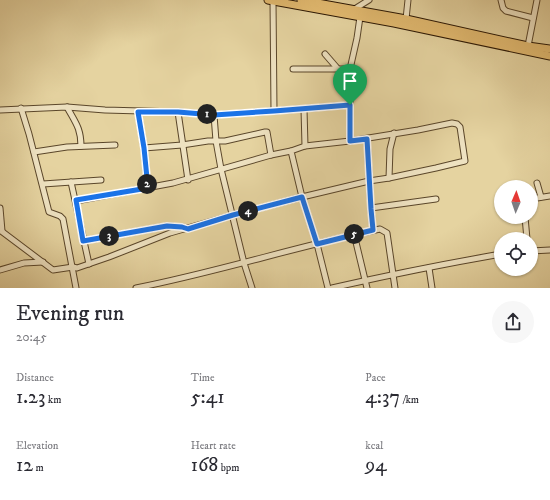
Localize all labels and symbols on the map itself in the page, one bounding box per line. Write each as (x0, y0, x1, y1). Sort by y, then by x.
pin (333, 64, 367, 105)
pin: 1 (197, 104, 217, 124)
pin: 2 (137, 174, 157, 194)
north arrow (494, 180, 538, 224)
pin: 4 (238, 201, 258, 221)
pin: 5 (344, 224, 364, 244)
pin: 3 (99, 226, 119, 246)

